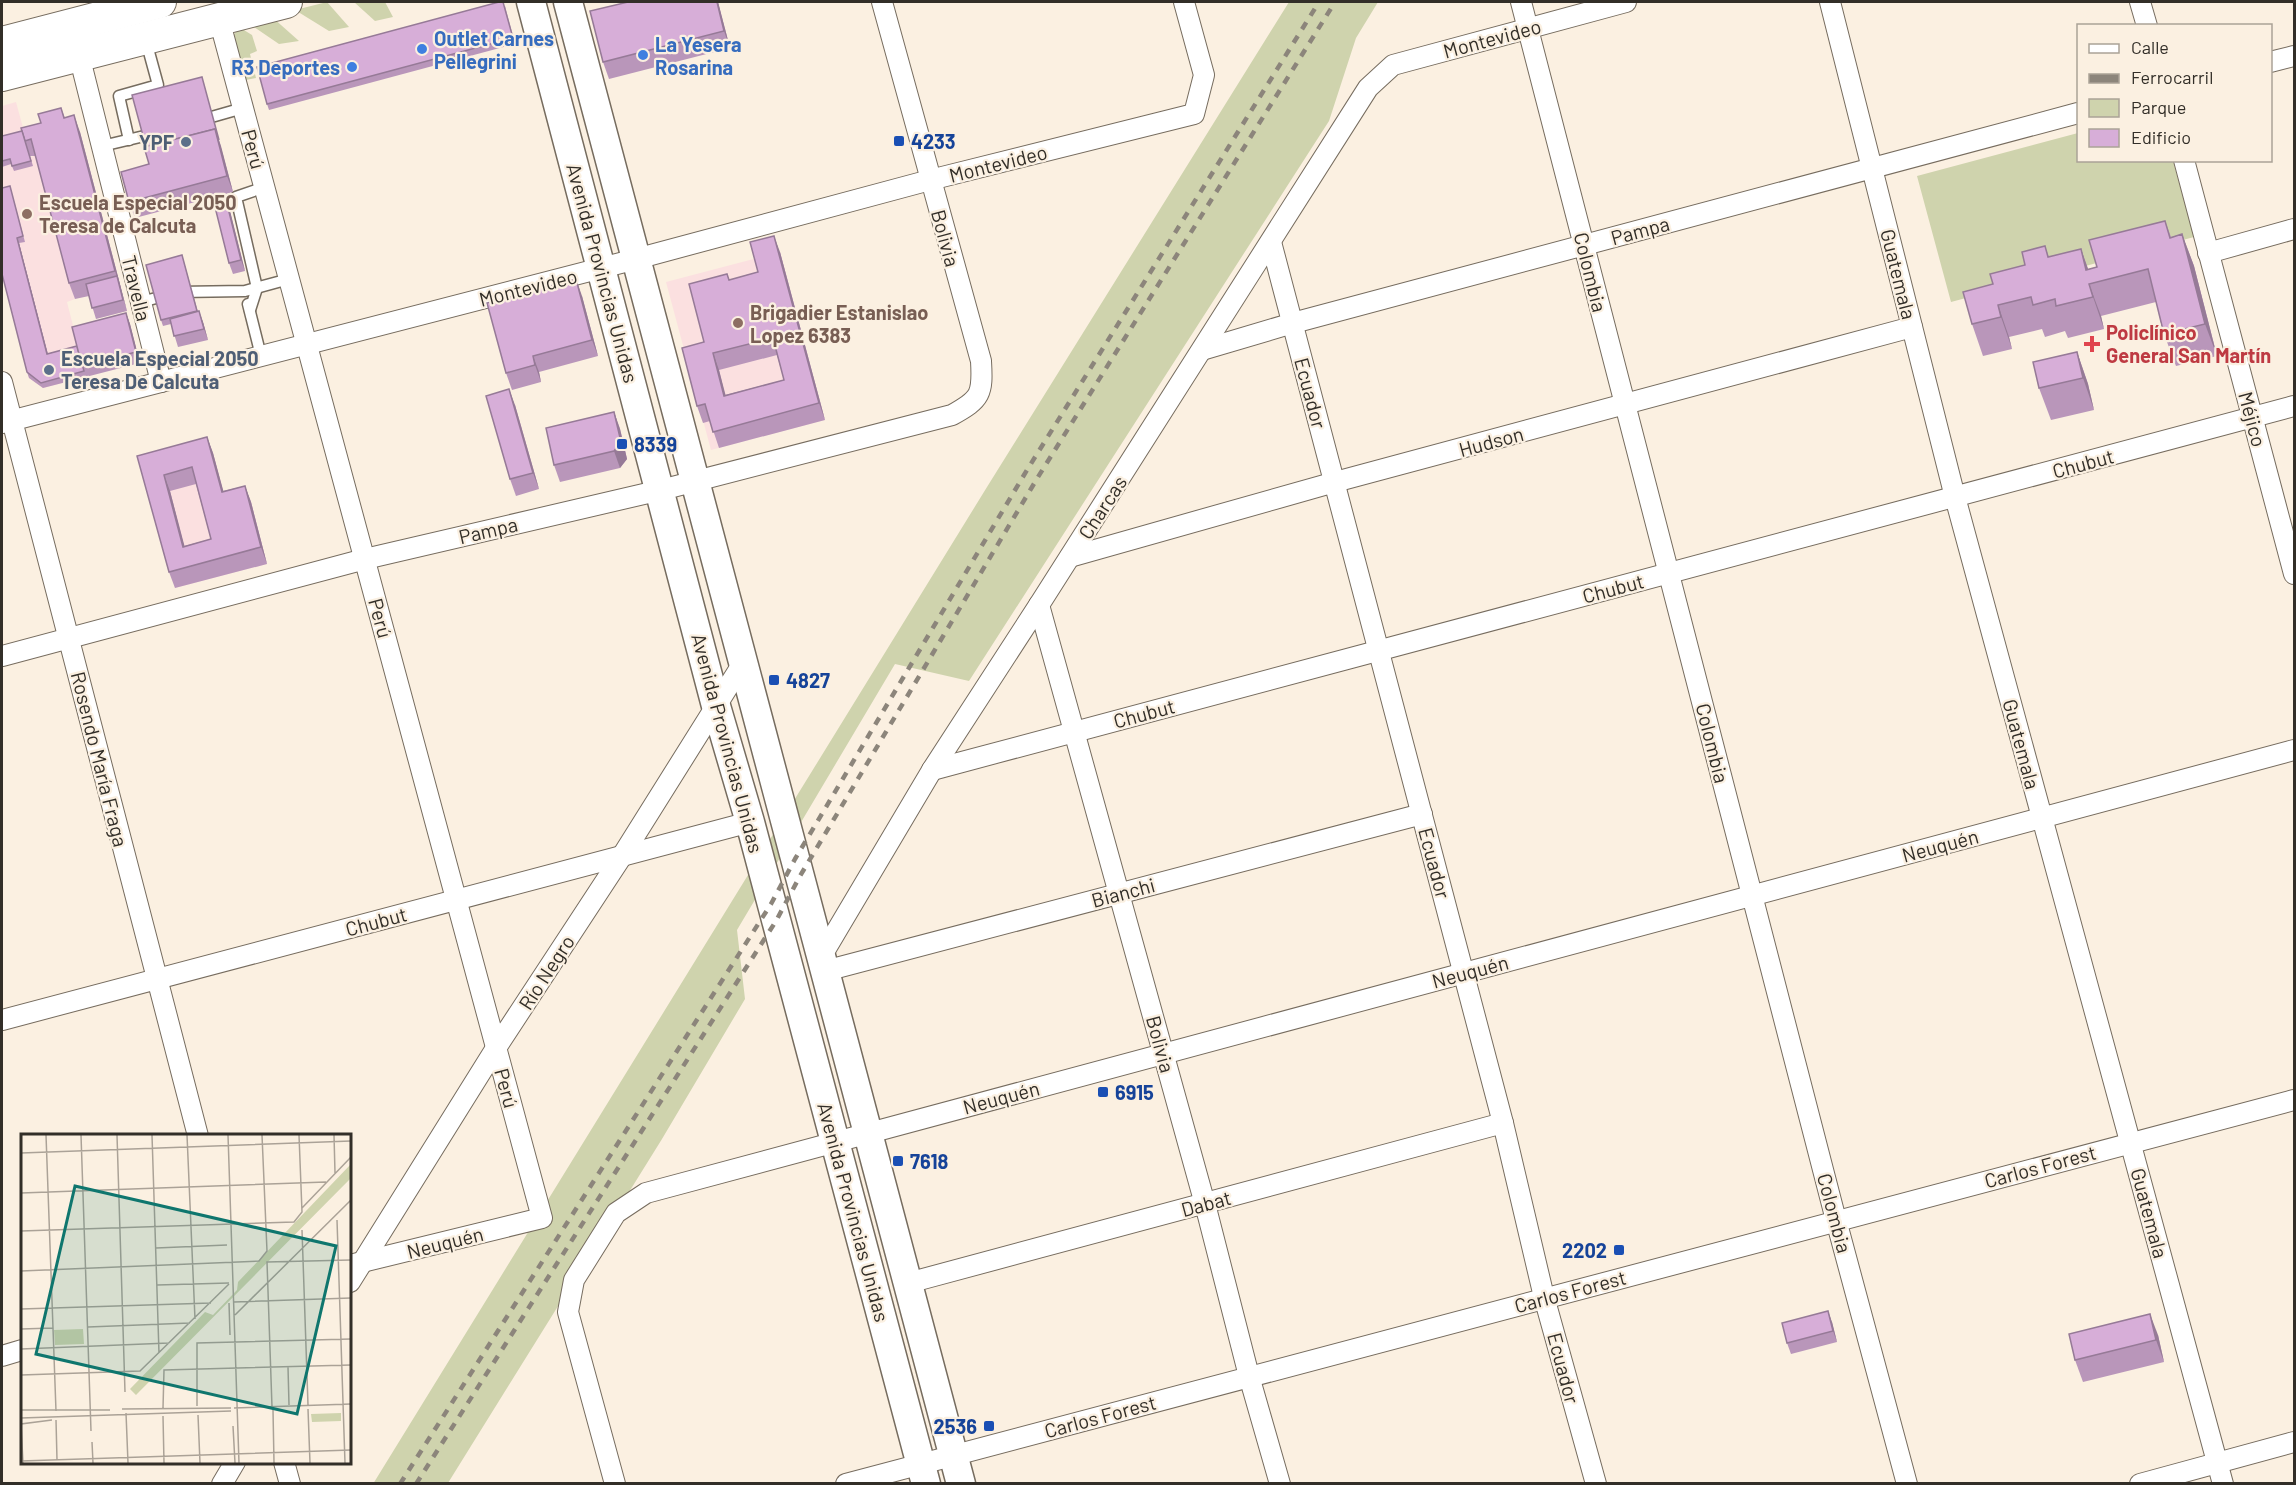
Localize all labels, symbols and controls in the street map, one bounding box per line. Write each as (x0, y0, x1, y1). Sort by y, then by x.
street label: Montevideo (1440, 13, 1544, 63)
legend (2077, 24, 2272, 162)
place label: Outlet Carnes Pellegrini (434, 26, 554, 73)
place label: La Yesera Rosarina (655, 32, 742, 79)
text: Calle (2131, 36, 2169, 58)
marker: Outlet Carnes Pellegrini (415, 42, 429, 56)
marker: La Yesera Rosarina (636, 48, 650, 62)
place label: R3 Deportes (231, 55, 340, 79)
marker: R3 Deportes (345, 60, 359, 74)
text: Ferrocarril (2131, 66, 2213, 88)
text: Parque (2131, 96, 2186, 118)
street label: Perú (237, 126, 271, 172)
text: Edificio (2131, 126, 2191, 148)
place label: 4233 (911, 129, 956, 153)
place label: YPF (139, 130, 174, 154)
marker: 4233 (892, 134, 906, 148)
marker: YPF (179, 135, 193, 149)
street label: Montevideo (946, 139, 1050, 187)
street label: Avenida Provincias Unidas (562, 161, 644, 385)
place label: Escuela Especial 2050 Teresa de Calcuta (39, 190, 237, 237)
marker: Escuela Especial 2050 Teresa de Calcuta (20, 207, 34, 221)
street label: Bolivia (927, 207, 965, 269)
street label: Pampa (1608, 211, 1672, 249)
street label: Guatemala (1876, 226, 1922, 322)
street label: Colombia (1570, 230, 1612, 314)
street label: Travella (117, 253, 157, 323)
street label: Montevideo (476, 263, 580, 311)
place label: Brigadier Estanislao Lopez 6383 (750, 300, 928, 347)
marker: Brigadier Estanislao Lopez 6383 (731, 316, 745, 330)
place label: Policlínico General San Martín (2106, 320, 2271, 367)
marker: Policlínico General San Martín (2083, 335, 2101, 353)
place label: Escuela Especial 2050 Teresa De Calcuta (61, 346, 259, 393)
street label: Ecuador (1290, 355, 1332, 431)
marker: Escuela Especial 2050 Teresa De Calcuta (42, 363, 56, 377)
street label: Méjico (2234, 389, 2272, 449)
street label: Hudson (1456, 421, 1526, 461)
place label: 8339 (634, 432, 677, 456)
marker: 8339 (615, 437, 629, 451)
street label: Chubut (2050, 443, 2116, 483)
street label: Charcas (1073, 471, 1131, 543)
street label: Pampa (456, 512, 520, 548)
street label: Chubut (1580, 568, 1646, 608)
street label: Perú (364, 595, 398, 641)
street label: Avenida Provincias Unidas (687, 631, 769, 855)
place label: 4827 (786, 668, 830, 692)
street label: Rosendo María Fraga (67, 669, 133, 849)
marker: 4827 (767, 673, 781, 687)
street label: Chubut (1111, 693, 1177, 733)
street label: Guatemala (1998, 696, 2046, 792)
street label: Colombia (1692, 701, 1734, 785)
street label: Neuquén (1899, 823, 1981, 867)
street label: Ecuador (1414, 825, 1456, 901)
street label: Bianchi (1089, 872, 1157, 912)
street label: Chubut (343, 901, 409, 941)
street label: Río Negro (513, 930, 579, 1014)
street label: Neuquén (1429, 949, 1511, 993)
street label: Bolivia (1142, 1013, 1180, 1075)
street label: Perú (490, 1065, 524, 1111)
street label: Neuquén (960, 1075, 1042, 1119)
place label: 6915 (1115, 1080, 1154, 1104)
marker: 6915 (1096, 1085, 1110, 1099)
street label: Avenida Provincias Unidas (813, 1100, 895, 1324)
inset map (21, 1134, 351, 1464)
street label: Carlos Forest (1982, 1140, 2098, 1192)
place label: 7618 (910, 1149, 949, 1173)
marker: 7618 (891, 1154, 905, 1168)
street label: Guatemala (2126, 1165, 2174, 1261)
street label: Colombia (1813, 1171, 1857, 1255)
street label: Dabat (1178, 1185, 1234, 1221)
street label: Neuquén (404, 1221, 486, 1263)
place label: 2202 (1562, 1238, 1607, 1262)
marker: 2202 (1612, 1243, 1626, 1257)
street label: Carlos Forest (1512, 1265, 1628, 1317)
street label: Ecuador (1543, 1330, 1585, 1406)
street label: Carlos Forest (1042, 1390, 1158, 1442)
place label: 2536 (933, 1414, 977, 1438)
marker: 2536 (982, 1419, 996, 1433)

